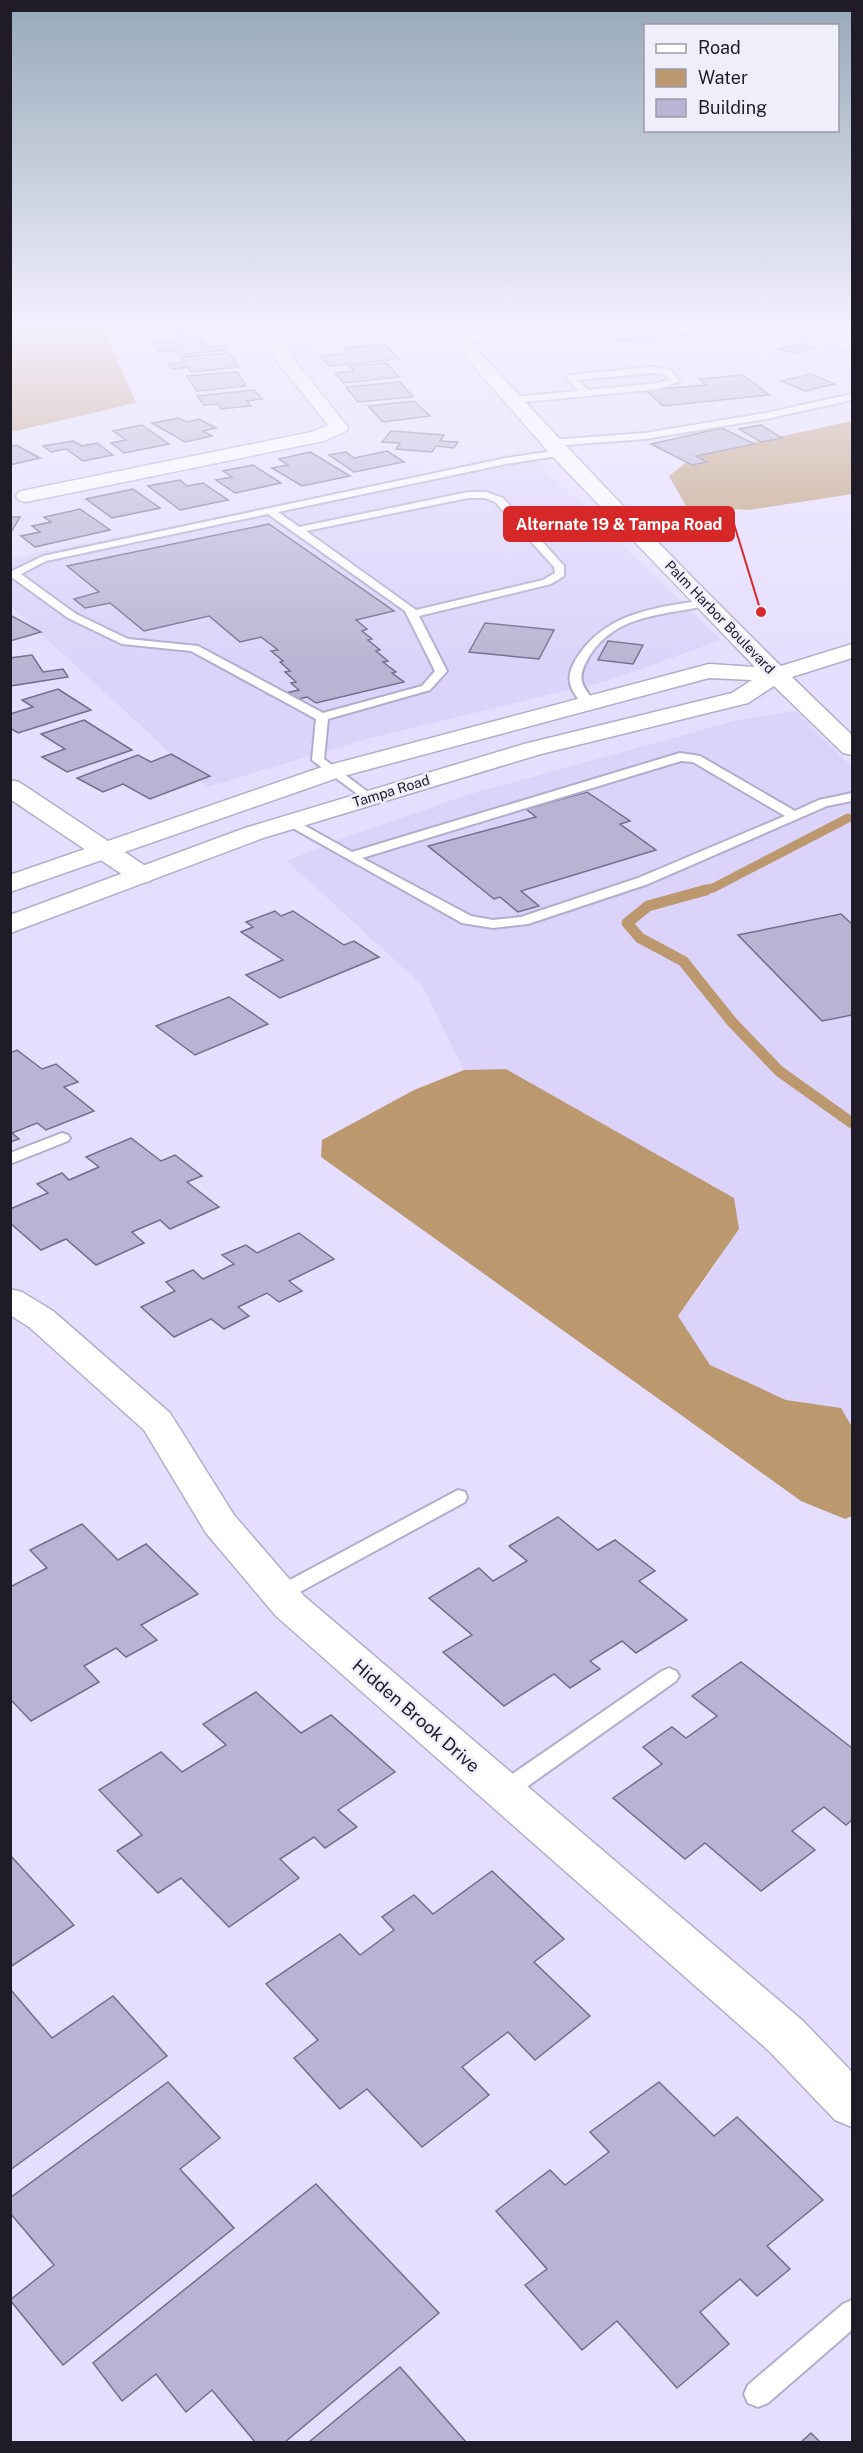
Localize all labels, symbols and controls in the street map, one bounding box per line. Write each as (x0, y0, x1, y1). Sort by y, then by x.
legend (644, 24, 839, 132)
text: Road (698, 37, 741, 58)
text: Water (698, 67, 748, 88)
text: Building (698, 97, 767, 118)
callout: Alternate 19 & Tampa Road (504, 507, 734, 541)
text: Alternate 19 & Tampa Road (516, 515, 722, 534)
street label: Palm Harbor Boulevard (662, 557, 778, 677)
street label: Tampa Road (350, 772, 432, 810)
street label: Hidden Brook Drive (348, 1655, 484, 1777)

